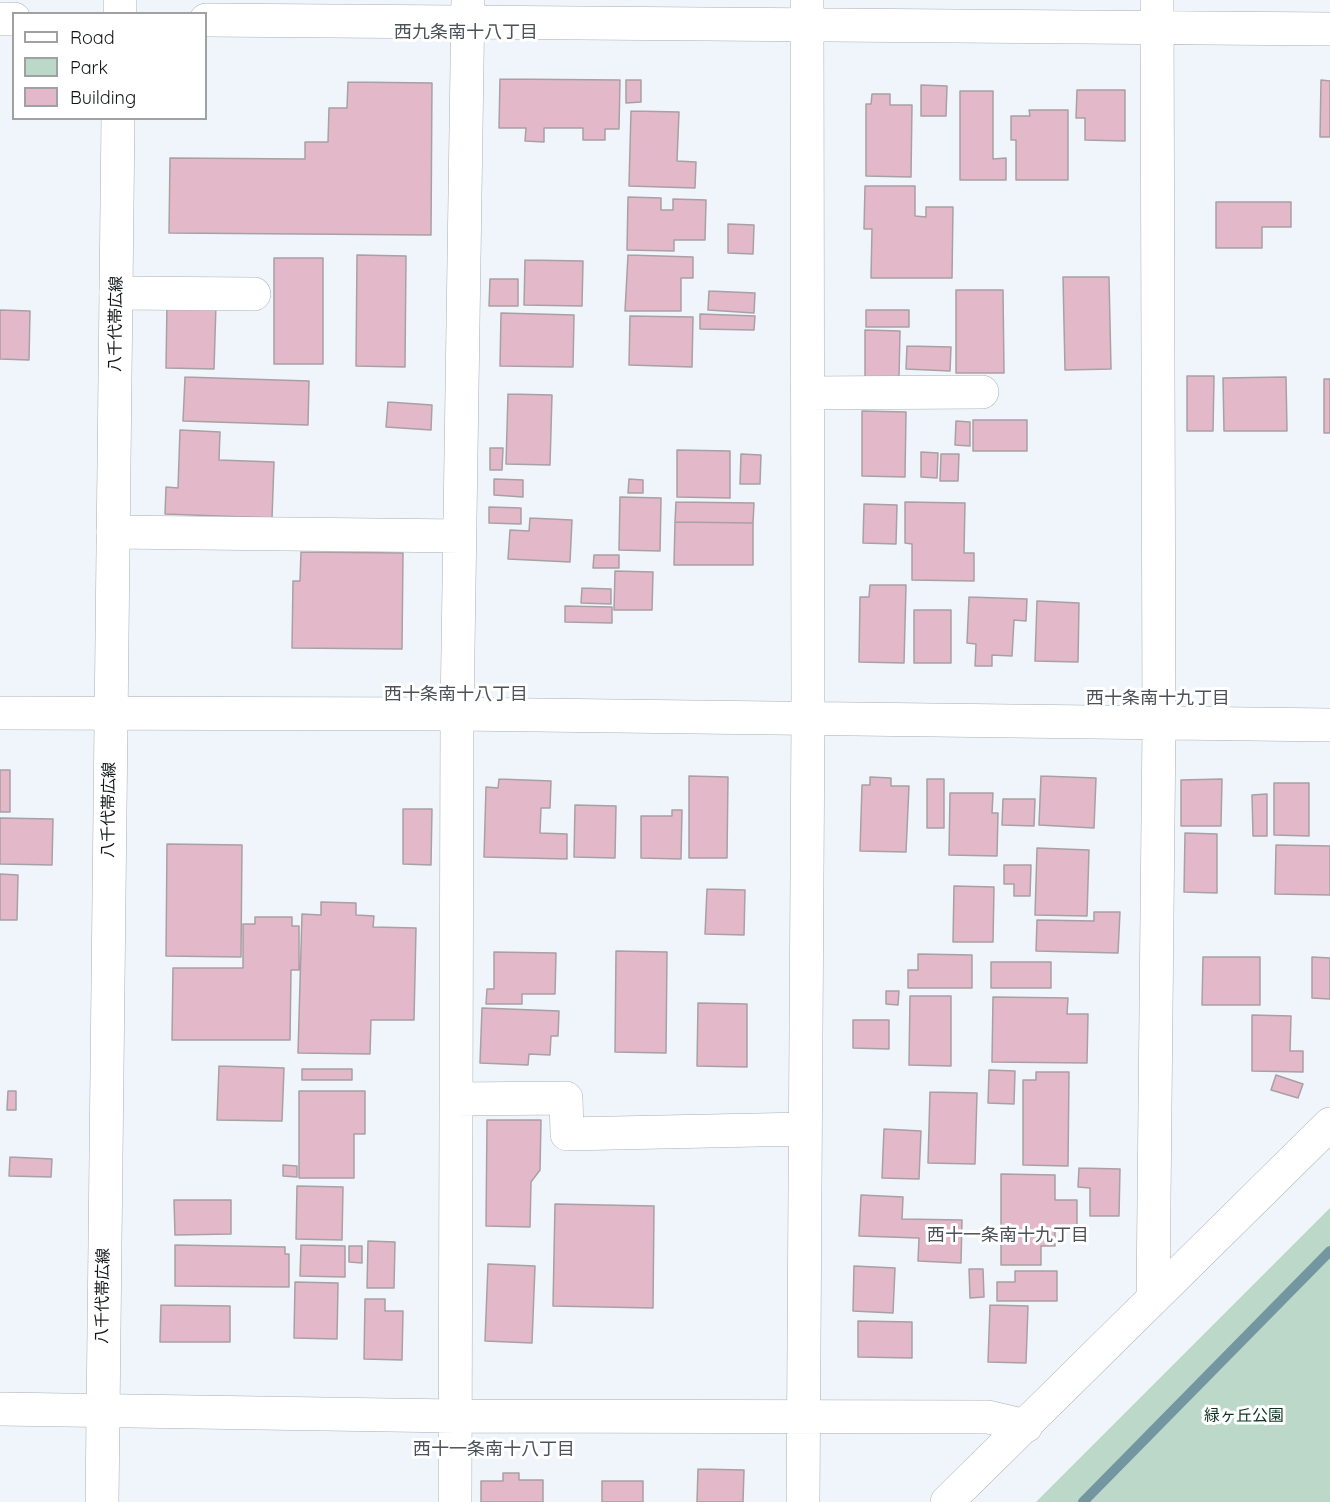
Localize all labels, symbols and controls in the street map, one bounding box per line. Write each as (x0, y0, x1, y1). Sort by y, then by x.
legend (12, 12, 207, 120)
district label: 西九条南十八丁目 (394, 22, 538, 44)
text: Road (70, 26, 115, 49)
text: Park (70, 56, 108, 79)
text: Building (70, 86, 136, 109)
street label: 八千代帯広線 (106, 276, 126, 372)
district label: 西十条南十八丁目 (384, 684, 528, 706)
district label: 西十条南十九丁目 (1086, 688, 1230, 710)
street label: 八千代帯広線 (99, 762, 119, 858)
district label: 西十一条南十九丁目 (927, 1225, 1089, 1247)
street label: 八千代帯広線 (93, 1248, 113, 1344)
park label: 緑ヶ丘公園 (1204, 1406, 1284, 1426)
district label: 西十一条南十八丁目 (413, 1439, 575, 1461)

